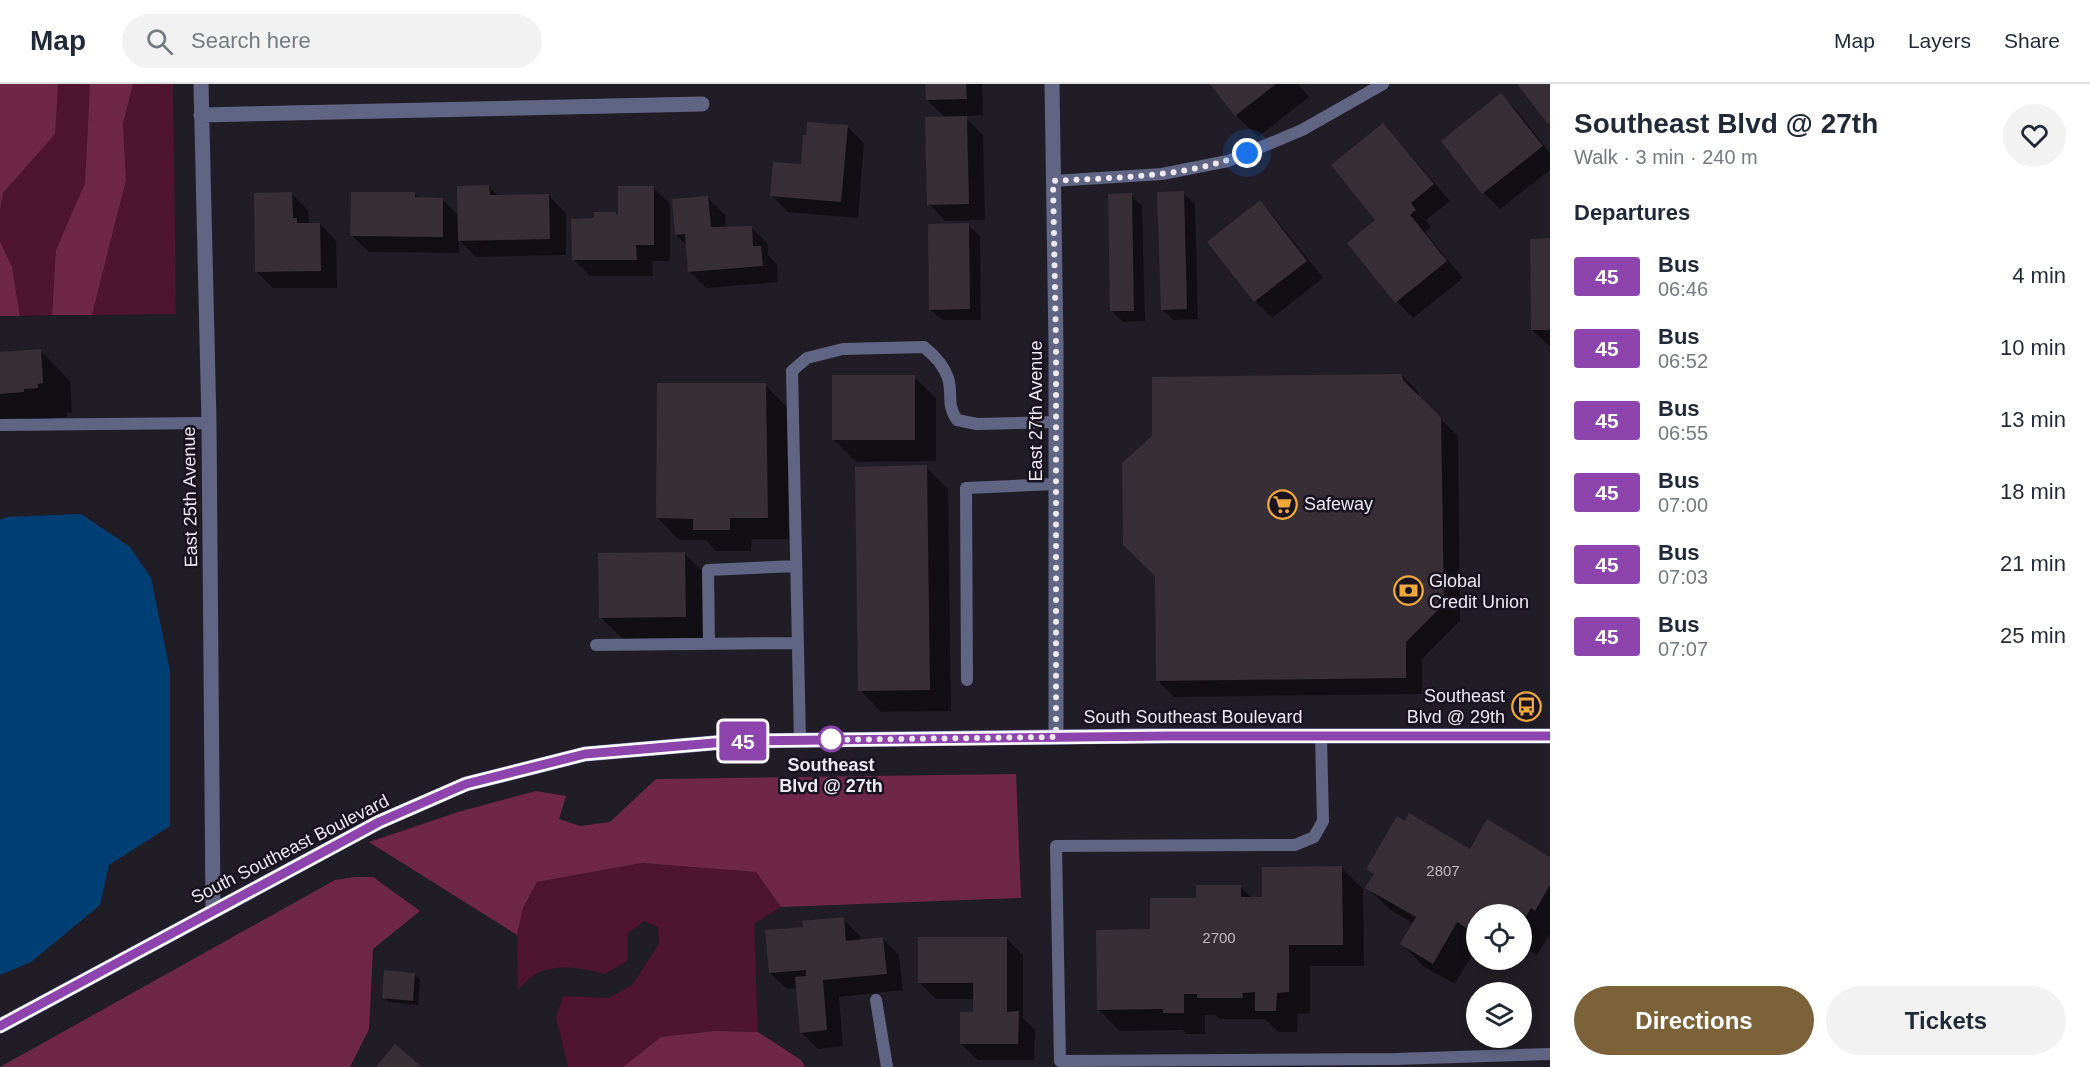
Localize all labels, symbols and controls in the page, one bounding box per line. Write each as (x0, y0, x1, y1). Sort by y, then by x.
search box (122, 14, 542, 68)
text: Map (30, 25, 86, 56)
icon: search (143, 25, 176, 58)
text: Search here (191, 28, 311, 53)
text: Map (1834, 29, 1875, 52)
text: Layers (1908, 29, 1971, 52)
text: Share (2004, 29, 2060, 52)
button: heart (2003, 104, 2066, 167)
text: Southeast Blvd @ 27th (1574, 108, 1878, 139)
your location (1232, 138, 1262, 168)
text: Walk · 3 min · 240 m (1574, 146, 1758, 168)
text: Departures (1574, 200, 1690, 225)
text: Bus (1658, 252, 1700, 277)
text: 4 min (2012, 263, 2066, 288)
text: 45 (1595, 265, 1619, 288)
text: 06:46 (1658, 278, 1708, 300)
text: Bus (1658, 324, 1700, 349)
text: 10 min (2000, 335, 2066, 360)
text: 45 (1595, 337, 1619, 360)
street label: East 27th Avenue (1026, 341, 1046, 481)
text: 06:52 (1658, 350, 1708, 372)
text: Bus (1658, 396, 1700, 421)
text: 13 min (2000, 407, 2066, 432)
text: 45 (1595, 409, 1619, 432)
text: 06:55 (1658, 422, 1708, 444)
street label: East 25th Avenue (179, 426, 201, 568)
text: Bus (1658, 468, 1700, 493)
text: 18 min (2000, 479, 2066, 504)
text: 45 (1595, 481, 1619, 504)
supermarket icon: Safeway (1267, 488, 1299, 520)
place label: Safeway (1304, 494, 1373, 514)
text: 07:00 (1658, 494, 1708, 516)
text: Bus (1658, 540, 1700, 565)
text: 21 min (2000, 551, 2066, 576)
text: 45 (1595, 553, 1619, 576)
text: 07:03 (1658, 566, 1708, 588)
place label: Global Credit Union (1429, 571, 1529, 612)
bank icon: Global Credit Union (1392, 575, 1424, 607)
text: Bus (1658, 612, 1700, 637)
text: 25 min (2000, 623, 2066, 648)
text: 45 (1595, 625, 1619, 648)
text: 07:07 (1658, 638, 1708, 660)
place label: Southeast Blvd @ 29th (1407, 686, 1505, 727)
bus stop icon: Southeast Blvd @ 29th (1510, 690, 1542, 722)
street label: South Southeast Boulevard (1083, 707, 1303, 727)
line badge: 45 (716, 722, 770, 760)
marker: Southeast Blvd @ 27th (818, 726, 844, 752)
text: 45 (731, 730, 755, 753)
place label: Southeast Blvd @ 27th (779, 755, 883, 796)
street label: South Southeast Boulevard (188, 790, 392, 908)
house number: 2807 (1426, 862, 1460, 879)
map controls (1466, 904, 1532, 1048)
button: locate (1466, 904, 1532, 970)
house number: 2700 (1202, 929, 1236, 946)
button: layers (1466, 982, 1532, 1048)
button: Directions (1574, 986, 1814, 1055)
button: Tickets (1826, 986, 2066, 1055)

